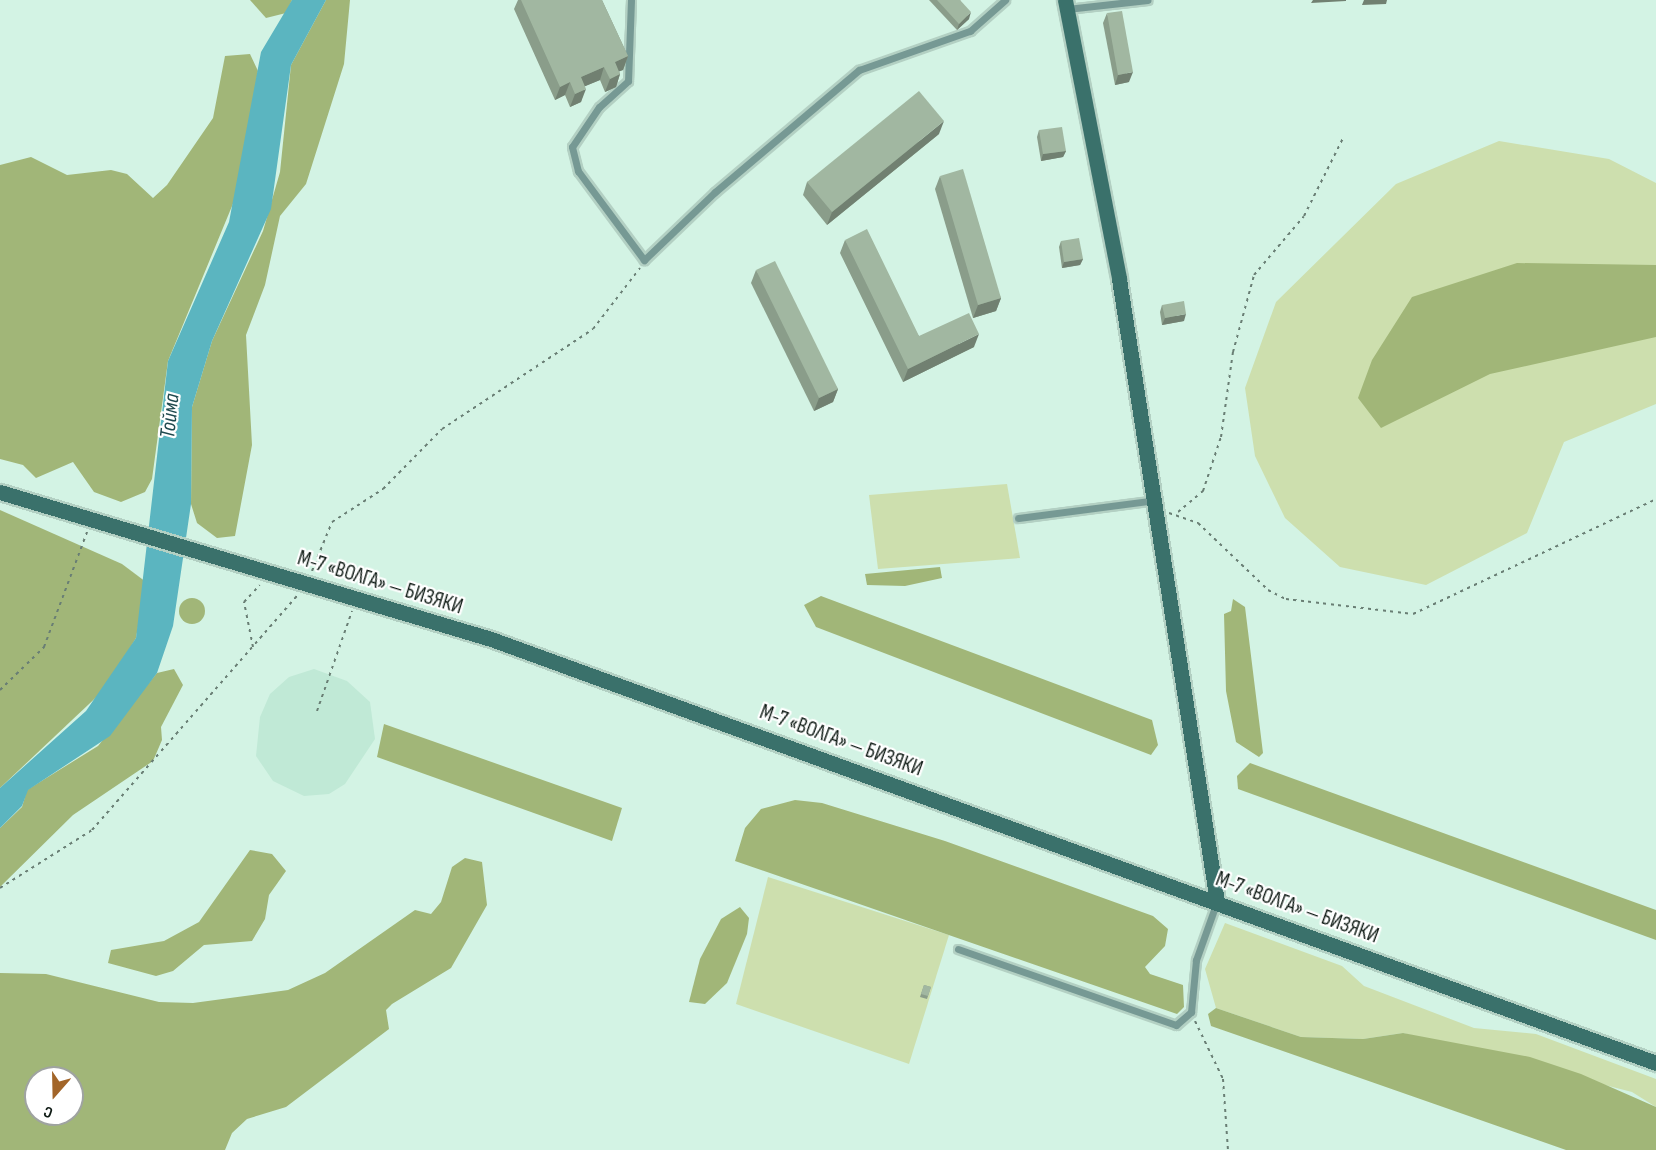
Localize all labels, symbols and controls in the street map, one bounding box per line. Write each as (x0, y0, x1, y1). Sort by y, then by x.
water label: Тойма (155, 392, 185, 440)
street label: М-7 «ВОЛГА» — БИЗЯКИ (294, 546, 466, 620)
street label: М-7 «ВОЛГА» — БИЗЯКИ (756, 700, 926, 782)
street label: М-7 «ВОЛГА» — БИЗЯКИ (1212, 867, 1382, 949)
north arrow (24, 1066, 84, 1126)
text: С (41, 1101, 55, 1122)

